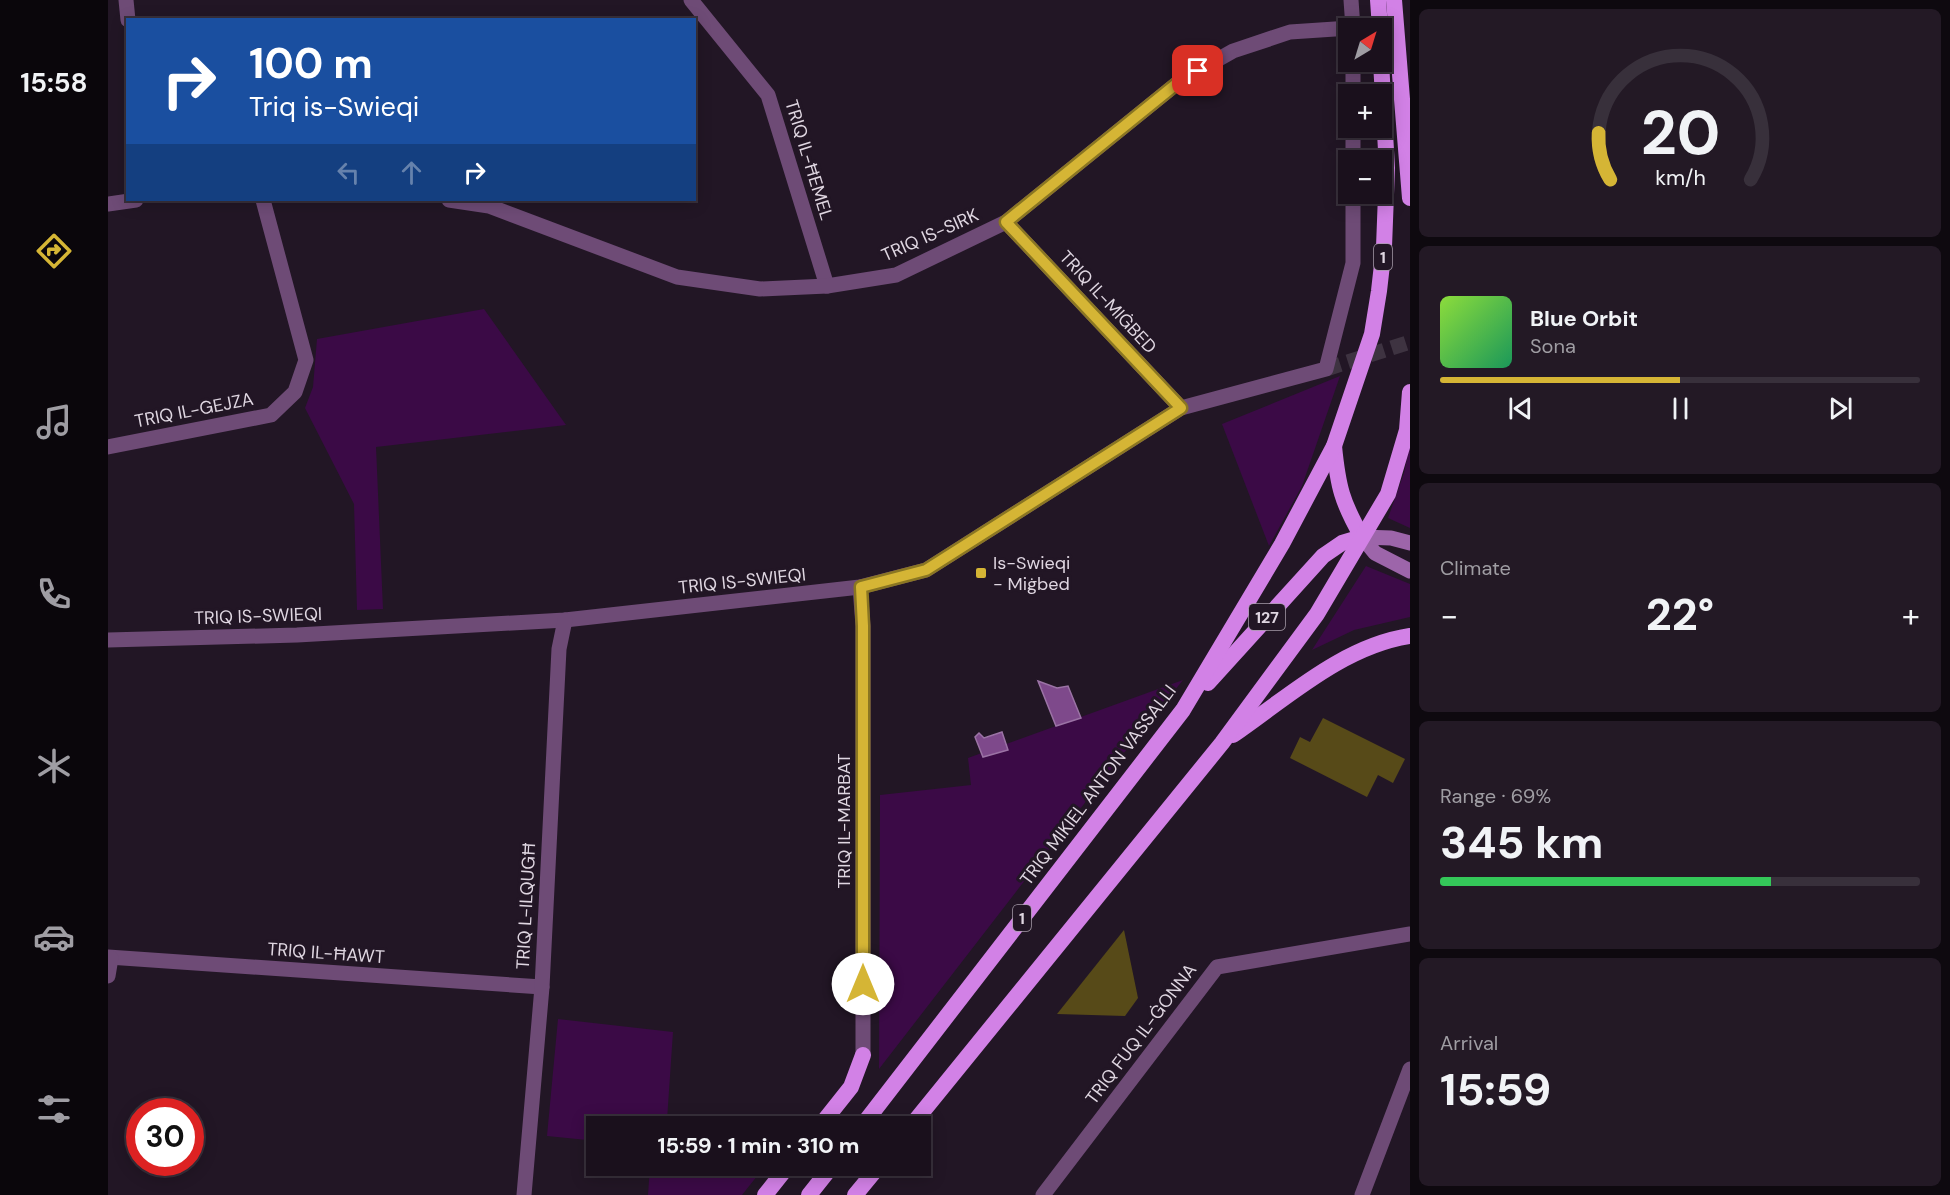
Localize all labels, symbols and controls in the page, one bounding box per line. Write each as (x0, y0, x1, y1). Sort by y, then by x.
north arrow (1338, 18, 1392, 72)
map controls (1338, 18, 1392, 204)
text: 100 m (249, 36, 373, 91)
icon: right (150, 42, 228, 120)
pin (1172, 45, 1223, 96)
icon: arrive (1181, 54, 1214, 87)
text: 15:58 (20, 65, 88, 100)
button: + (1338, 84, 1392, 138)
text: Triq is-Swieqi (249, 89, 419, 124)
text: 20 (1640, 92, 1720, 173)
street label: TRIQ IL-ĦEMEL (779, 97, 839, 223)
button: − (1338, 150, 1392, 204)
icon: left (332, 156, 365, 189)
icon: ahead (395, 156, 428, 189)
icon: right (458, 156, 491, 189)
text: km/h (1655, 164, 1705, 192)
street label: TRIQ IS-SIRK (878, 203, 983, 267)
icon: directions (33, 230, 75, 272)
road number: 1 (1374, 244, 1392, 270)
street label: TRIQ IL-MIĠBED (1054, 245, 1162, 359)
text: Blue Orbit (1530, 304, 1638, 333)
text: Sona (1530, 333, 1576, 359)
street label: TRIQ IL-GEJZA (133, 387, 255, 433)
icon: previous (1504, 392, 1537, 425)
icon: pause (1664, 392, 1697, 425)
icon: next (1824, 392, 1857, 425)
icon: music (33, 401, 75, 443)
place label: Is-Swieqi - Miġbed (993, 551, 1070, 596)
text: Climate (1440, 555, 1511, 581)
street label: TRIQ IS-SWIEQI (677, 562, 807, 600)
marker: Is-Swieqi - Miġbed (974, 566, 988, 580)
icon: phone (33, 573, 75, 615)
text: 22° (1646, 585, 1714, 644)
text: − (1440, 594, 1458, 637)
text: + (1902, 594, 1920, 637)
street label: TRIQ IS-SWIEQI (194, 602, 322, 630)
road number: 127 (1249, 604, 1285, 630)
street label: TRIQ MIKIEL ANTON VASSALLI (1015, 680, 1181, 890)
icon: climate (33, 745, 75, 787)
street label: TRIQ IL-MARBAT (832, 754, 856, 888)
text: Range · 69% (1440, 783, 1551, 809)
text: 345 km (1440, 813, 1603, 872)
street label: TRIQ L-ILQUGĦ (511, 842, 541, 970)
road number: 1 (1013, 905, 1031, 931)
icon: car (33, 916, 75, 958)
street label: TRIQ IL-ĦAWT (266, 937, 386, 969)
position arrow (831, 952, 895, 1016)
street label: TRIQ FUQ IL-ĠONNA (1080, 959, 1202, 1109)
text: Arrival (1440, 1030, 1498, 1056)
text: 15:59 (1440, 1060, 1551, 1119)
icon: filters (33, 1088, 75, 1130)
speed limit sign: 30 (126, 1098, 204, 1176)
text: 15:59 · 1 min · 310 m (657, 1131, 860, 1160)

